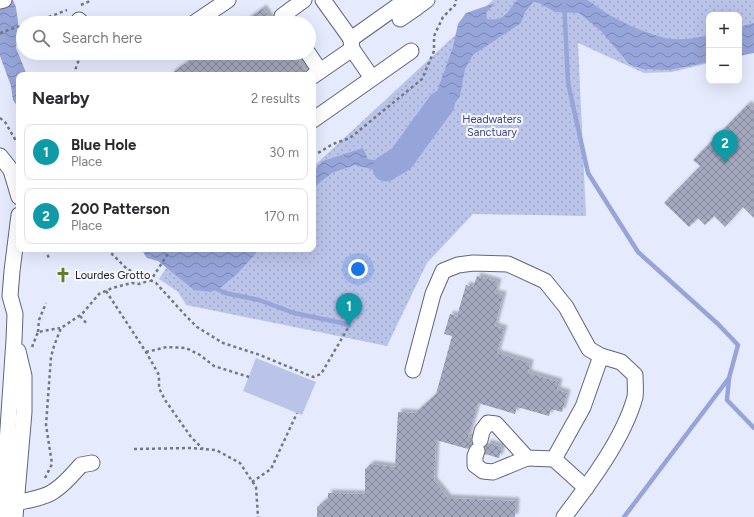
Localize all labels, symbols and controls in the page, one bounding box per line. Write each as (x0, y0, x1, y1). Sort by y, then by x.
map controls (706, 12, 742, 84)
button: + (706, 12, 742, 48)
search box (16, 16, 316, 60)
icon: search (30, 27, 52, 49)
text: Search here (62, 29, 142, 47)
button: − (706, 48, 742, 84)
text: Nearby (32, 88, 90, 108)
text: 2 results (251, 91, 300, 106)
park label: Headwaters Sanctuary (462, 113, 522, 139)
pin: 2 (712, 130, 738, 163)
text: Blue Hole (71, 136, 136, 154)
text: 1 (43, 145, 49, 160)
text: 30 m (269, 145, 299, 160)
text: Place (71, 154, 102, 169)
text: 200 Patterson (71, 200, 170, 218)
text: 2 (42, 209, 50, 224)
text: 170 m (264, 209, 299, 224)
text: Place (71, 218, 102, 233)
your location (348, 259, 368, 279)
church icon: Lourdes Grotto (54, 266, 72, 284)
place label: Lourdes Grotto (75, 269, 150, 282)
pin: 1 (336, 293, 362, 326)

